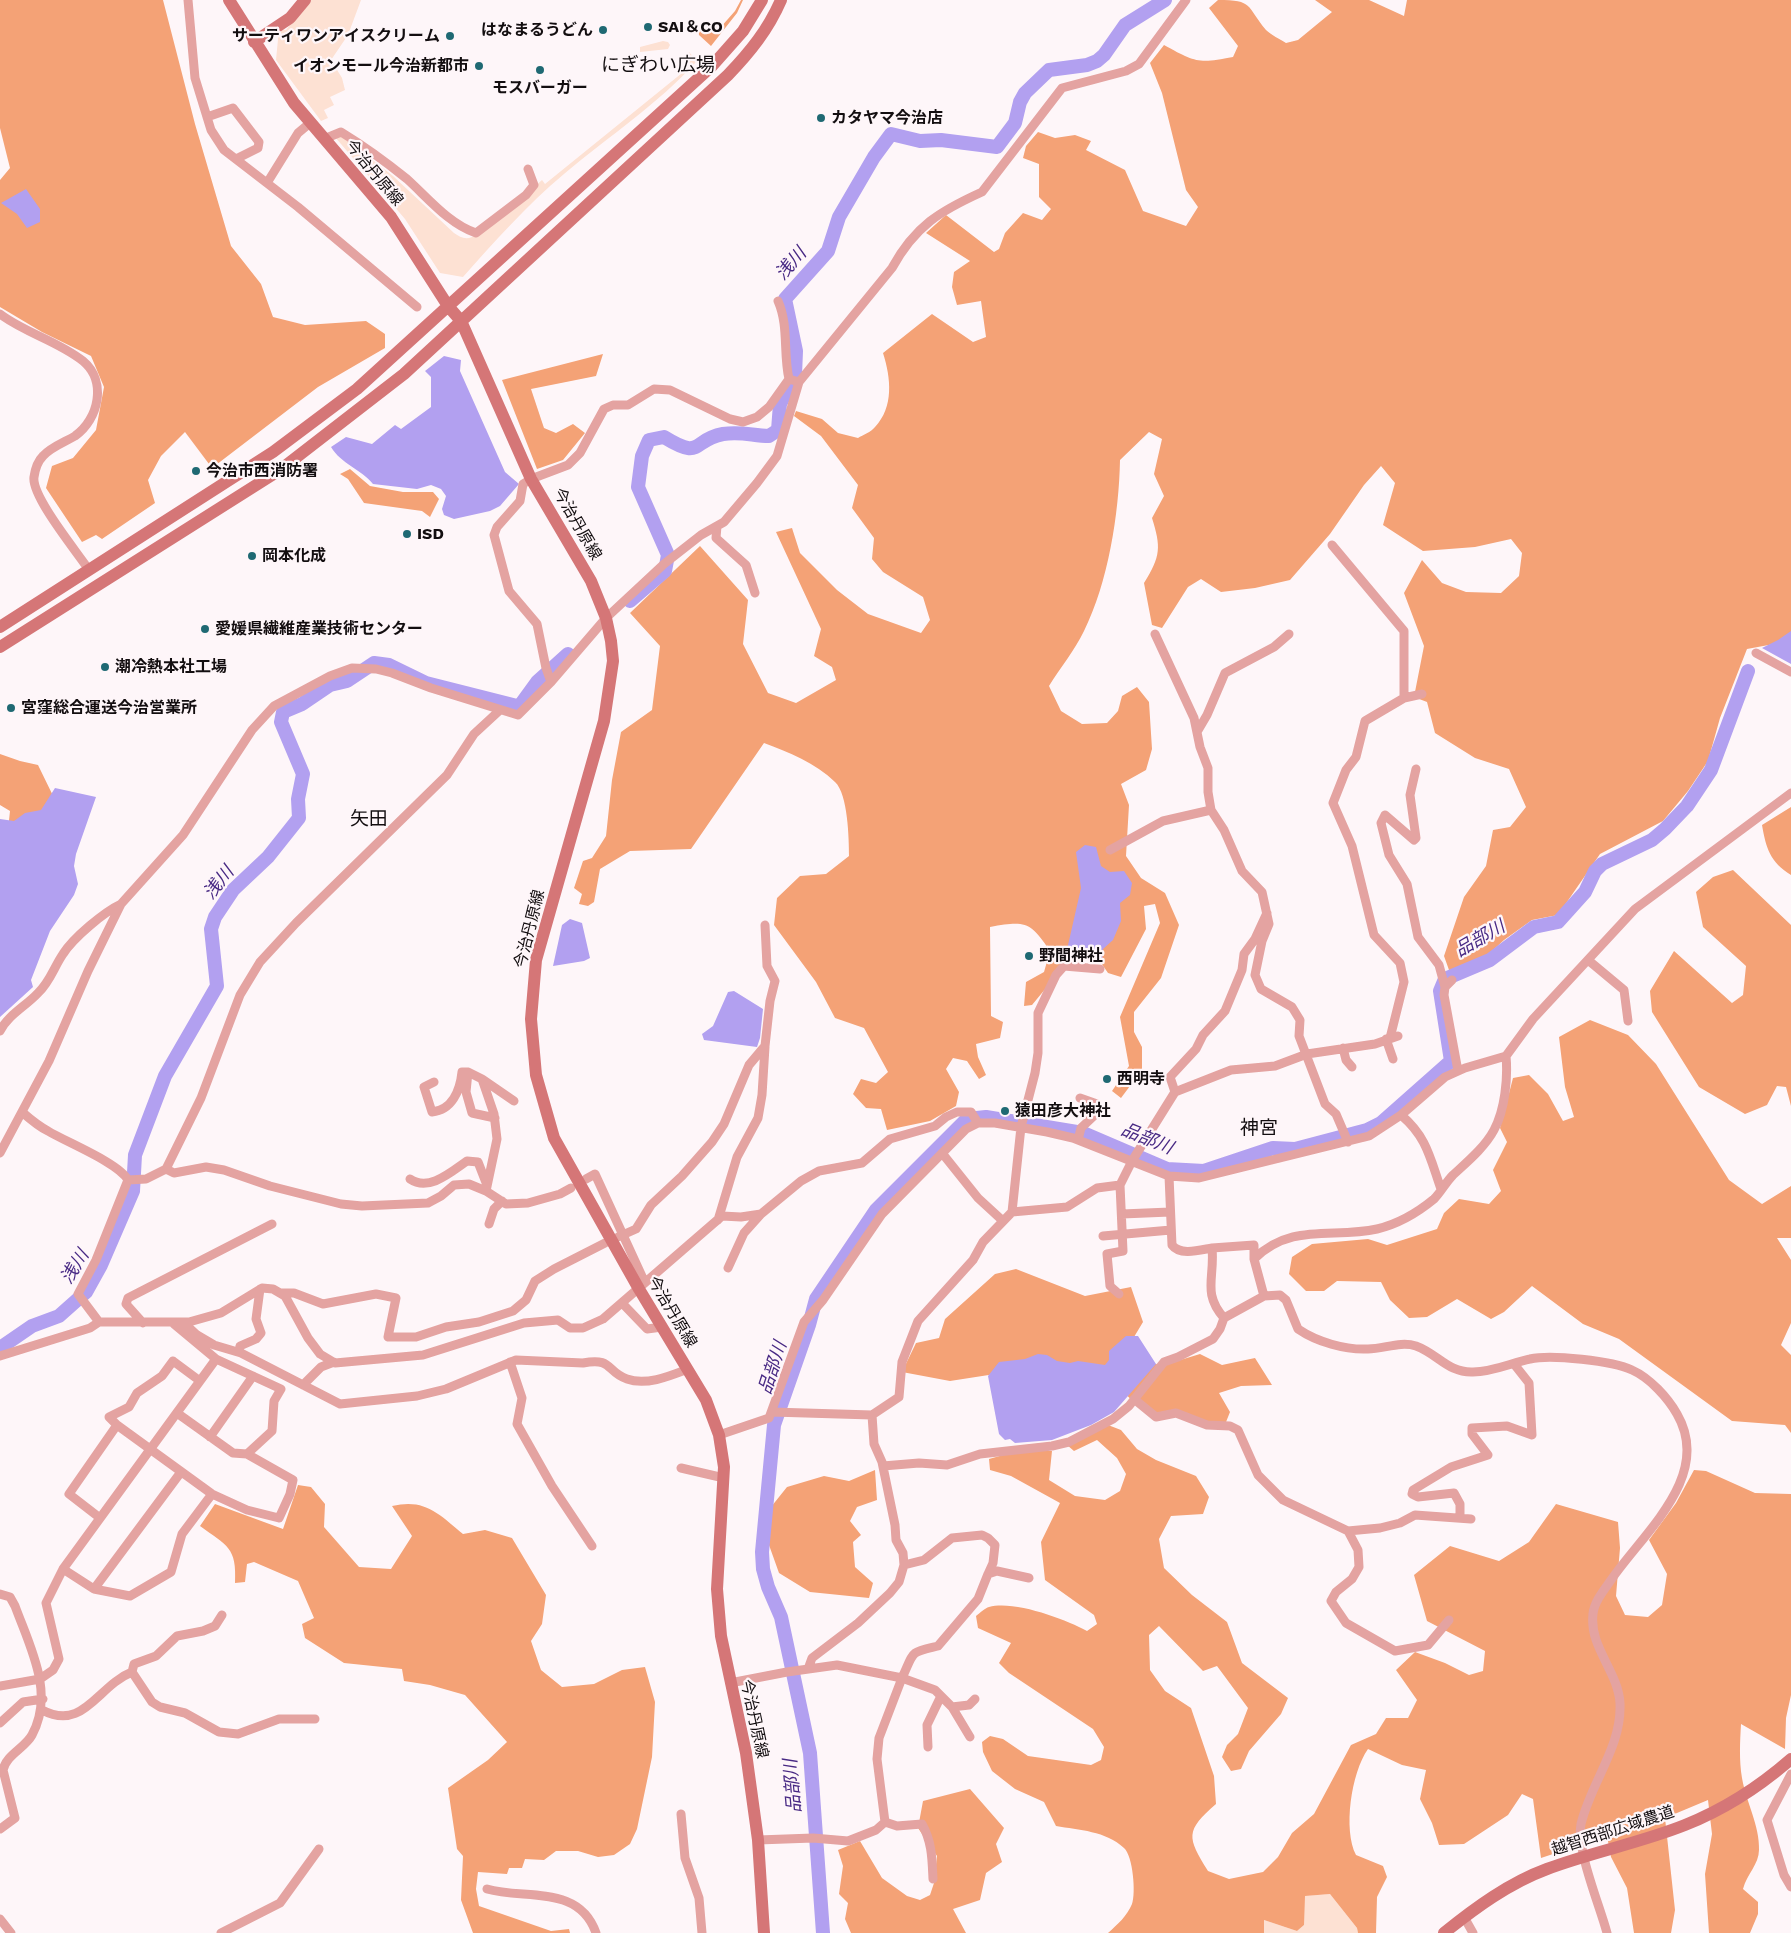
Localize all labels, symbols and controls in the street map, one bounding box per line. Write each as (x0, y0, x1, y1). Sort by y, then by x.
place label: SAI＆CO (658, 17, 723, 37)
place label: はなまるうどん (481, 20, 593, 40)
marker: SAI＆CO (642, 21, 654, 33)
marker: はなまるうどん (597, 24, 609, 36)
place label: サーティワンアイスクリーム (232, 26, 440, 46)
marker: サーティワンアイスクリーム (444, 30, 456, 42)
district label: にぎわい広場 (601, 54, 715, 76)
place label: イオンモール今治新都市 (293, 56, 469, 76)
marker: イオンモール今治新都市 (473, 60, 485, 72)
marker: モスバーガー (534, 64, 546, 76)
place label: モスバーガー (492, 78, 588, 98)
place label: カタヤマ今治店 (831, 108, 943, 128)
marker: カタヤマ今治店 (815, 112, 827, 124)
street label: 今治丹原線 (341, 136, 407, 210)
water label: 浅川 (771, 243, 811, 285)
place label: 今治市西消防署 (206, 461, 318, 481)
marker: 今治市西消防署 (190, 465, 202, 477)
street label: 今治丹原線 (549, 485, 605, 563)
place label: ISD (417, 524, 444, 544)
marker: ISD (401, 528, 413, 540)
place label: 岡本化成 (262, 546, 326, 566)
marker: 岡本化成 (246, 550, 258, 562)
place label: 愛媛県繊維産業技術センター (215, 619, 423, 639)
marker: 愛媛県繊維産業技術センター (199, 623, 211, 635)
place label: 潮冷熱本社工場 (115, 657, 227, 677)
marker: 潮冷熱本社工場 (99, 661, 111, 673)
place label: 宮窪総合運送今治営業所 (21, 698, 197, 718)
marker: 宮窪総合運送今治営業所 (5, 702, 17, 714)
district label: 矢田 (350, 808, 388, 830)
water label: 浅川 (199, 862, 239, 904)
street label: 今治丹原線 (511, 888, 549, 970)
water label: 品部川 (1451, 916, 1509, 962)
place label: 野間神社 (1039, 946, 1103, 966)
marker: 野間神社 (1023, 950, 1035, 962)
place label: 西明寺 (1117, 1069, 1165, 1089)
marker: 西明寺 (1101, 1073, 1113, 1085)
place label: 猿田彦大神社 (1015, 1101, 1111, 1121)
marker: 猿田彦大神社 (999, 1105, 1011, 1117)
district label: 神宮 (1240, 1117, 1278, 1139)
water label: 品部川 (1118, 1119, 1176, 1159)
water label: 浅川 (56, 1246, 94, 1288)
street label: 今治丹原線 (643, 1273, 701, 1351)
water label: 品部川 (754, 1339, 792, 1397)
street label: 今治丹原線 (736, 1678, 772, 1760)
water label: 品部川 (780, 1758, 806, 1814)
street label: 越智西部広域農道 (1549, 1802, 1677, 1860)

